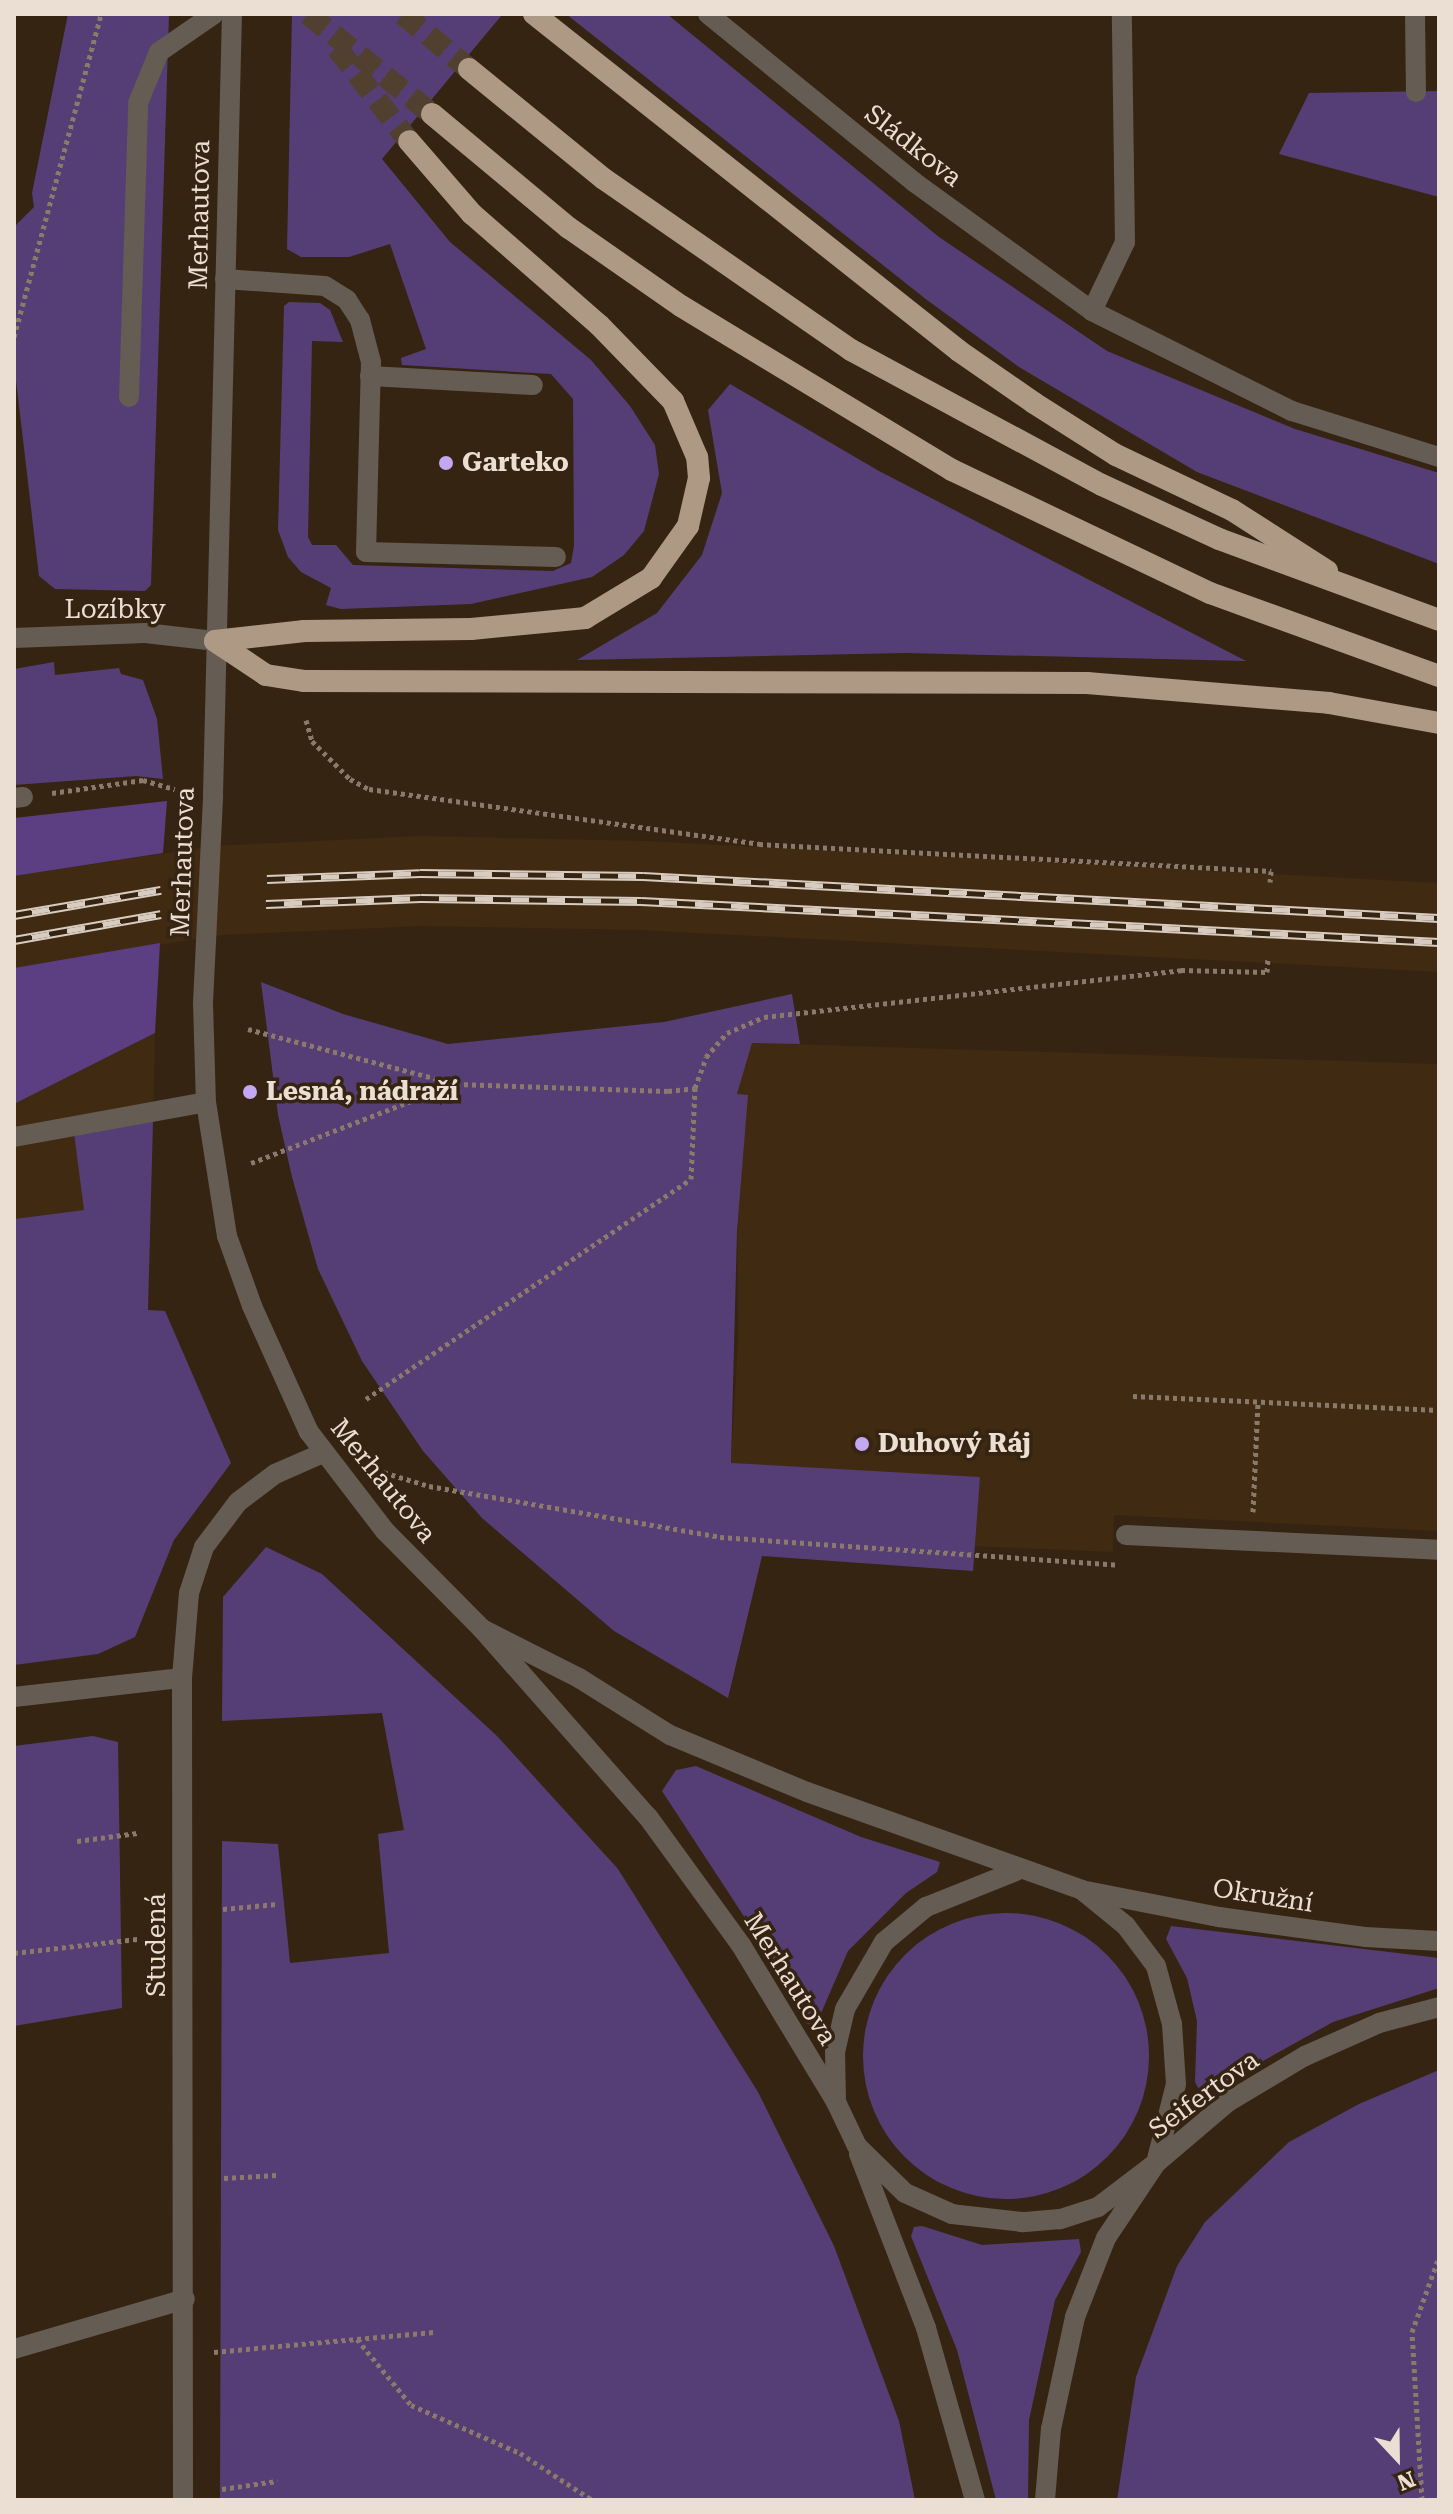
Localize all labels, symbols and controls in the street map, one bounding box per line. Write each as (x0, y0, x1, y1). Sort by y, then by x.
street label: Sládkova (858, 98, 968, 194)
street label: Merhautova (183, 140, 217, 290)
place label: Garteko (462, 447, 569, 479)
marker: Garteko (437, 454, 455, 472)
street label: Lozíbky (64, 594, 166, 626)
street label: Merhautova (165, 787, 201, 937)
place label: Lesná, nádraží (266, 1076, 458, 1108)
marker: Lesná, nádraží (241, 1083, 259, 1101)
street label: Merhautova (324, 1413, 442, 1549)
place label: Duhový Ráj (878, 1428, 1031, 1460)
marker: Duhový Ráj (853, 1435, 871, 1453)
street label: Okružní (1211, 1873, 1315, 1919)
street label: Studená (141, 1893, 173, 1997)
street label: Merhautova (737, 1907, 843, 2051)
street label: Seifertova (1143, 2045, 1265, 2145)
north arrow (1357, 2418, 1437, 2498)
text: N (1394, 2466, 1419, 2495)

